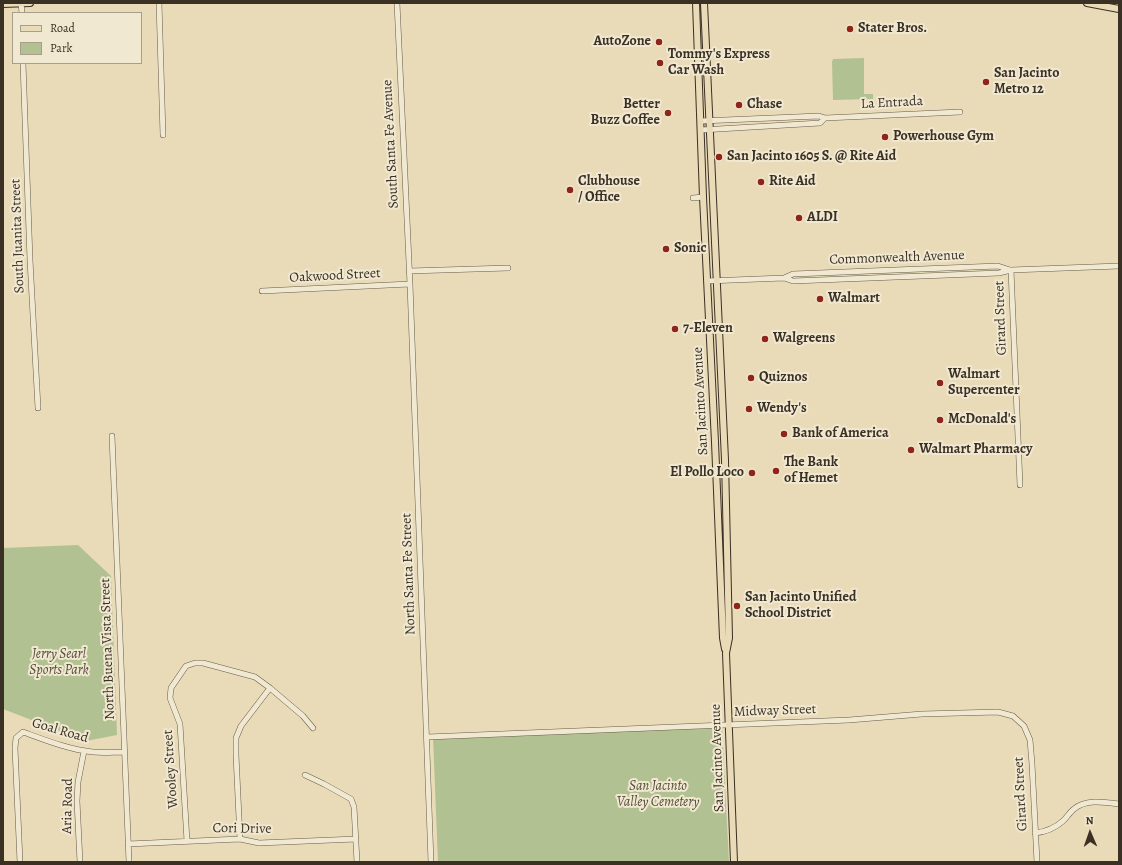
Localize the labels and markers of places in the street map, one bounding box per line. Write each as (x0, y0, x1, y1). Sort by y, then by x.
place label: Stater Bros. (858, 21, 927, 37)
marker: Stater Bros. (845, 24, 855, 34)
place label: AutoZone (593, 34, 651, 50)
marker: AutoZone (654, 37, 664, 47)
place label: Tommy's Express Car Wash (668, 47, 770, 80)
marker: Tommy's Express Car Wash (655, 58, 665, 68)
place label: San Jacinto Metro 12 (994, 66, 1059, 98)
marker: San Jacinto Metro 12 (981, 77, 991, 87)
place label: Better Buzz Coffee (591, 97, 660, 130)
place label: Chase (747, 97, 782, 113)
marker: Chase (734, 100, 744, 110)
marker: Better Buzz Coffee (663, 108, 673, 118)
place label: Powerhouse Gym (893, 129, 994, 145)
marker: Powerhouse Gym (880, 132, 890, 142)
place label: San Jacinto 1605 S. @ Rite Aid (727, 149, 896, 165)
marker: San Jacinto 1605 S. @ Rite Aid (714, 152, 724, 162)
place label: Clubhouse / Office (578, 174, 640, 206)
place label: Rite Aid (769, 174, 816, 190)
marker: Rite Aid (756, 177, 766, 187)
marker: Clubhouse / Office (565, 185, 575, 195)
place label: ALDI (807, 210, 838, 226)
marker: ALDI (794, 213, 804, 223)
place label: Sonic (674, 241, 707, 257)
marker: Sonic (661, 244, 671, 254)
place label: Walmart (828, 291, 880, 307)
marker: Walmart (815, 294, 825, 304)
place label: 7-Eleven (683, 321, 733, 337)
marker: 7-Eleven (670, 324, 680, 334)
place label: Walgreens (773, 331, 835, 347)
marker: Walgreens (760, 334, 770, 344)
place label: Walmart Supercenter (948, 367, 1020, 400)
place label: Quiznos (759, 370, 807, 386)
marker: Quiznos (746, 373, 756, 383)
marker: Walmart Supercenter (935, 378, 945, 388)
place label: Wendy's (757, 401, 807, 417)
marker: Wendy's (744, 404, 754, 414)
place label: McDonald's (948, 412, 1016, 428)
marker: McDonald's (935, 415, 945, 425)
place label: Bank of America (792, 426, 889, 442)
marker: Bank of America (779, 429, 789, 439)
place label: Walmart Pharmacy (919, 442, 1032, 458)
marker: Walmart Pharmacy (906, 445, 916, 455)
place label: The Bank of Hemet (784, 455, 838, 488)
place label: El Pollo Loco (670, 465, 744, 481)
marker: The Bank of Hemet (771, 466, 781, 476)
marker: El Pollo Loco (747, 468, 757, 478)
place label: San Jacinto Unified School District (745, 590, 856, 622)
marker: San Jacinto Unified School District (732, 601, 742, 611)

